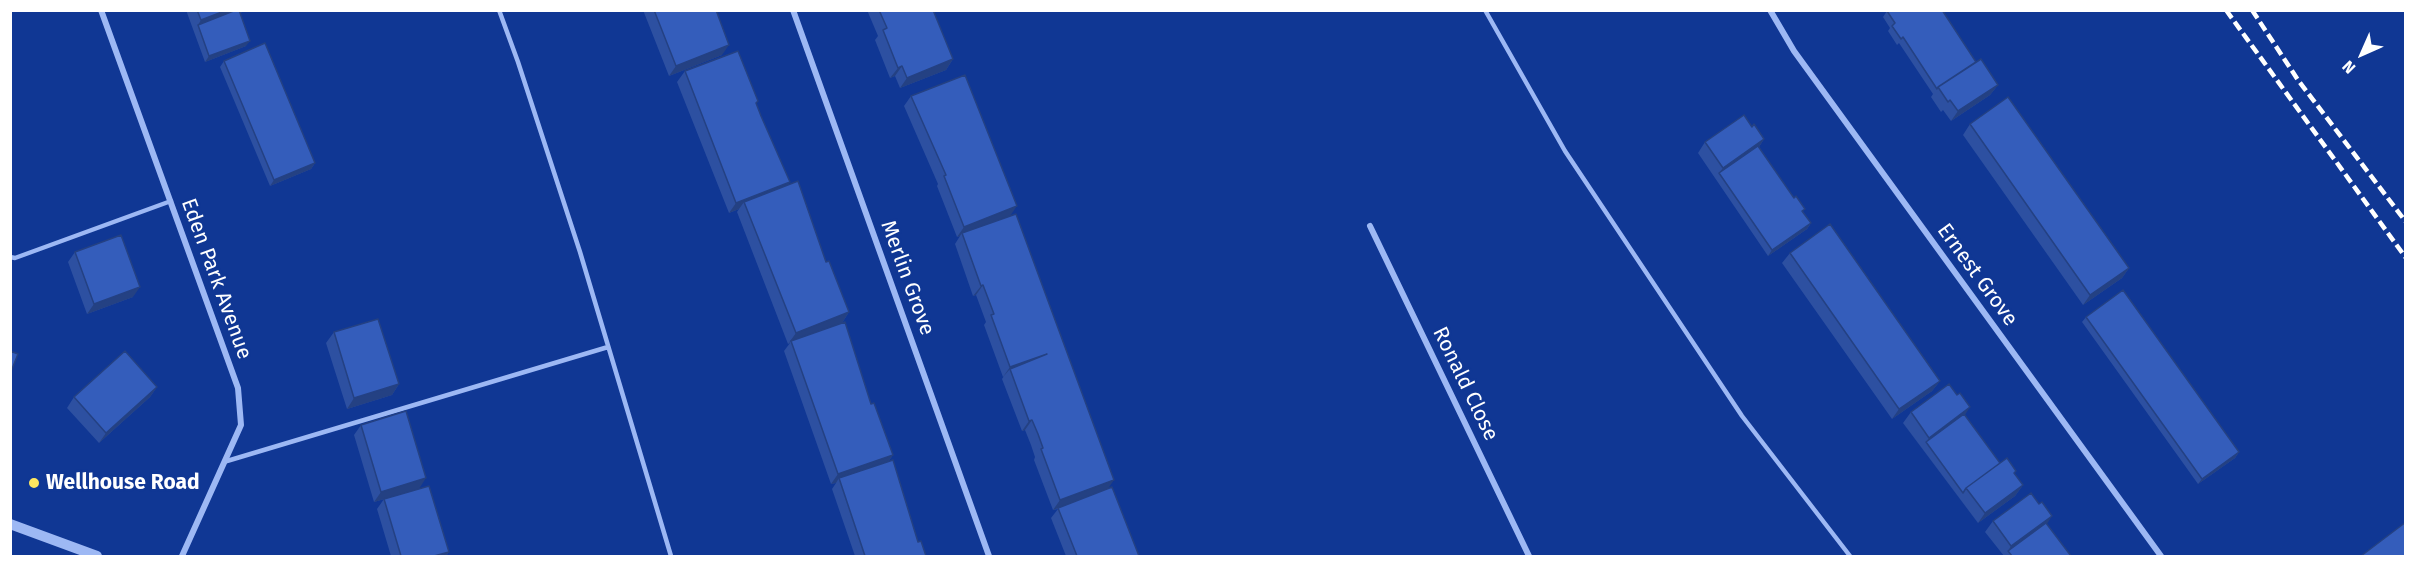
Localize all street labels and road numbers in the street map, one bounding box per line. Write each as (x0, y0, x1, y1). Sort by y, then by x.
street label: Eden Park Avenue (175, 195, 257, 363)
street label: Merlin Grove (875, 217, 939, 339)
street label: Ernest Grove (1931, 219, 2023, 331)
street label: Ronald Close (1427, 323, 1503, 445)

